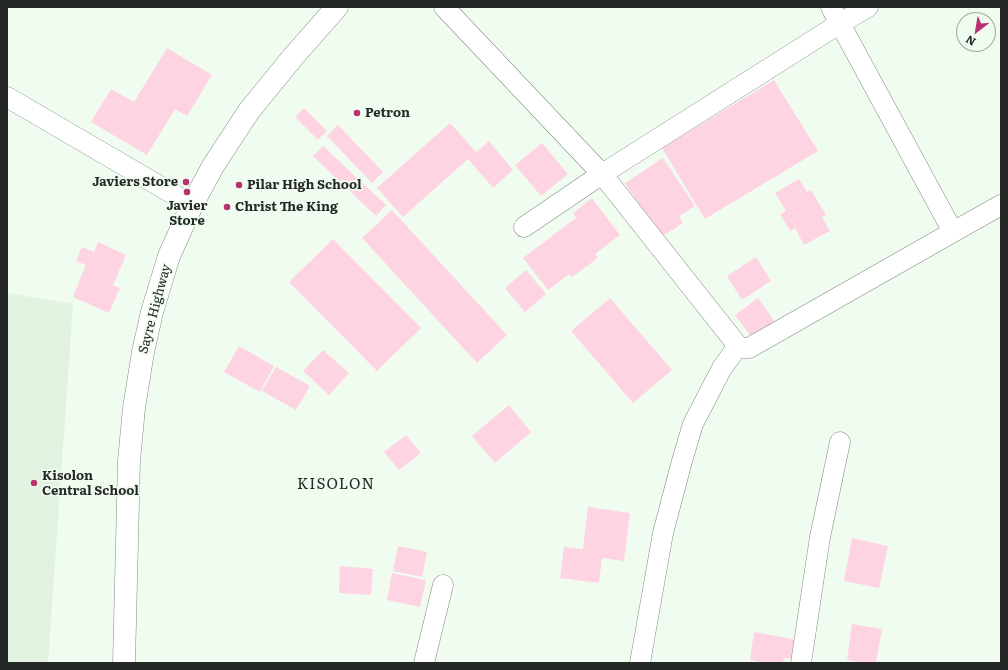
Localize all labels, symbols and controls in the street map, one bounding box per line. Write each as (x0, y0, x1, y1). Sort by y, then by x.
north arrow (956, 12, 996, 52)
text: N (962, 32, 978, 51)
place label: Petron (365, 105, 410, 121)
marker: Petron (352, 108, 362, 118)
place label: Javiers Store (92, 174, 178, 190)
marker: Javiers Store (181, 177, 191, 187)
place label: Pilar High School (247, 177, 362, 193)
marker: Pilar High School (234, 180, 244, 190)
marker: Javier Store (182, 187, 192, 197)
place label: Javier Store (166, 198, 208, 229)
place label: Christ The King (235, 199, 338, 215)
marker: Christ The King (222, 202, 232, 212)
street label: Sayre Highway (136, 262, 174, 356)
place label: Kisolon Central School (42, 468, 139, 499)
district label: KISOLON (297, 476, 375, 494)
marker: Kisolon Central School (29, 478, 39, 488)

